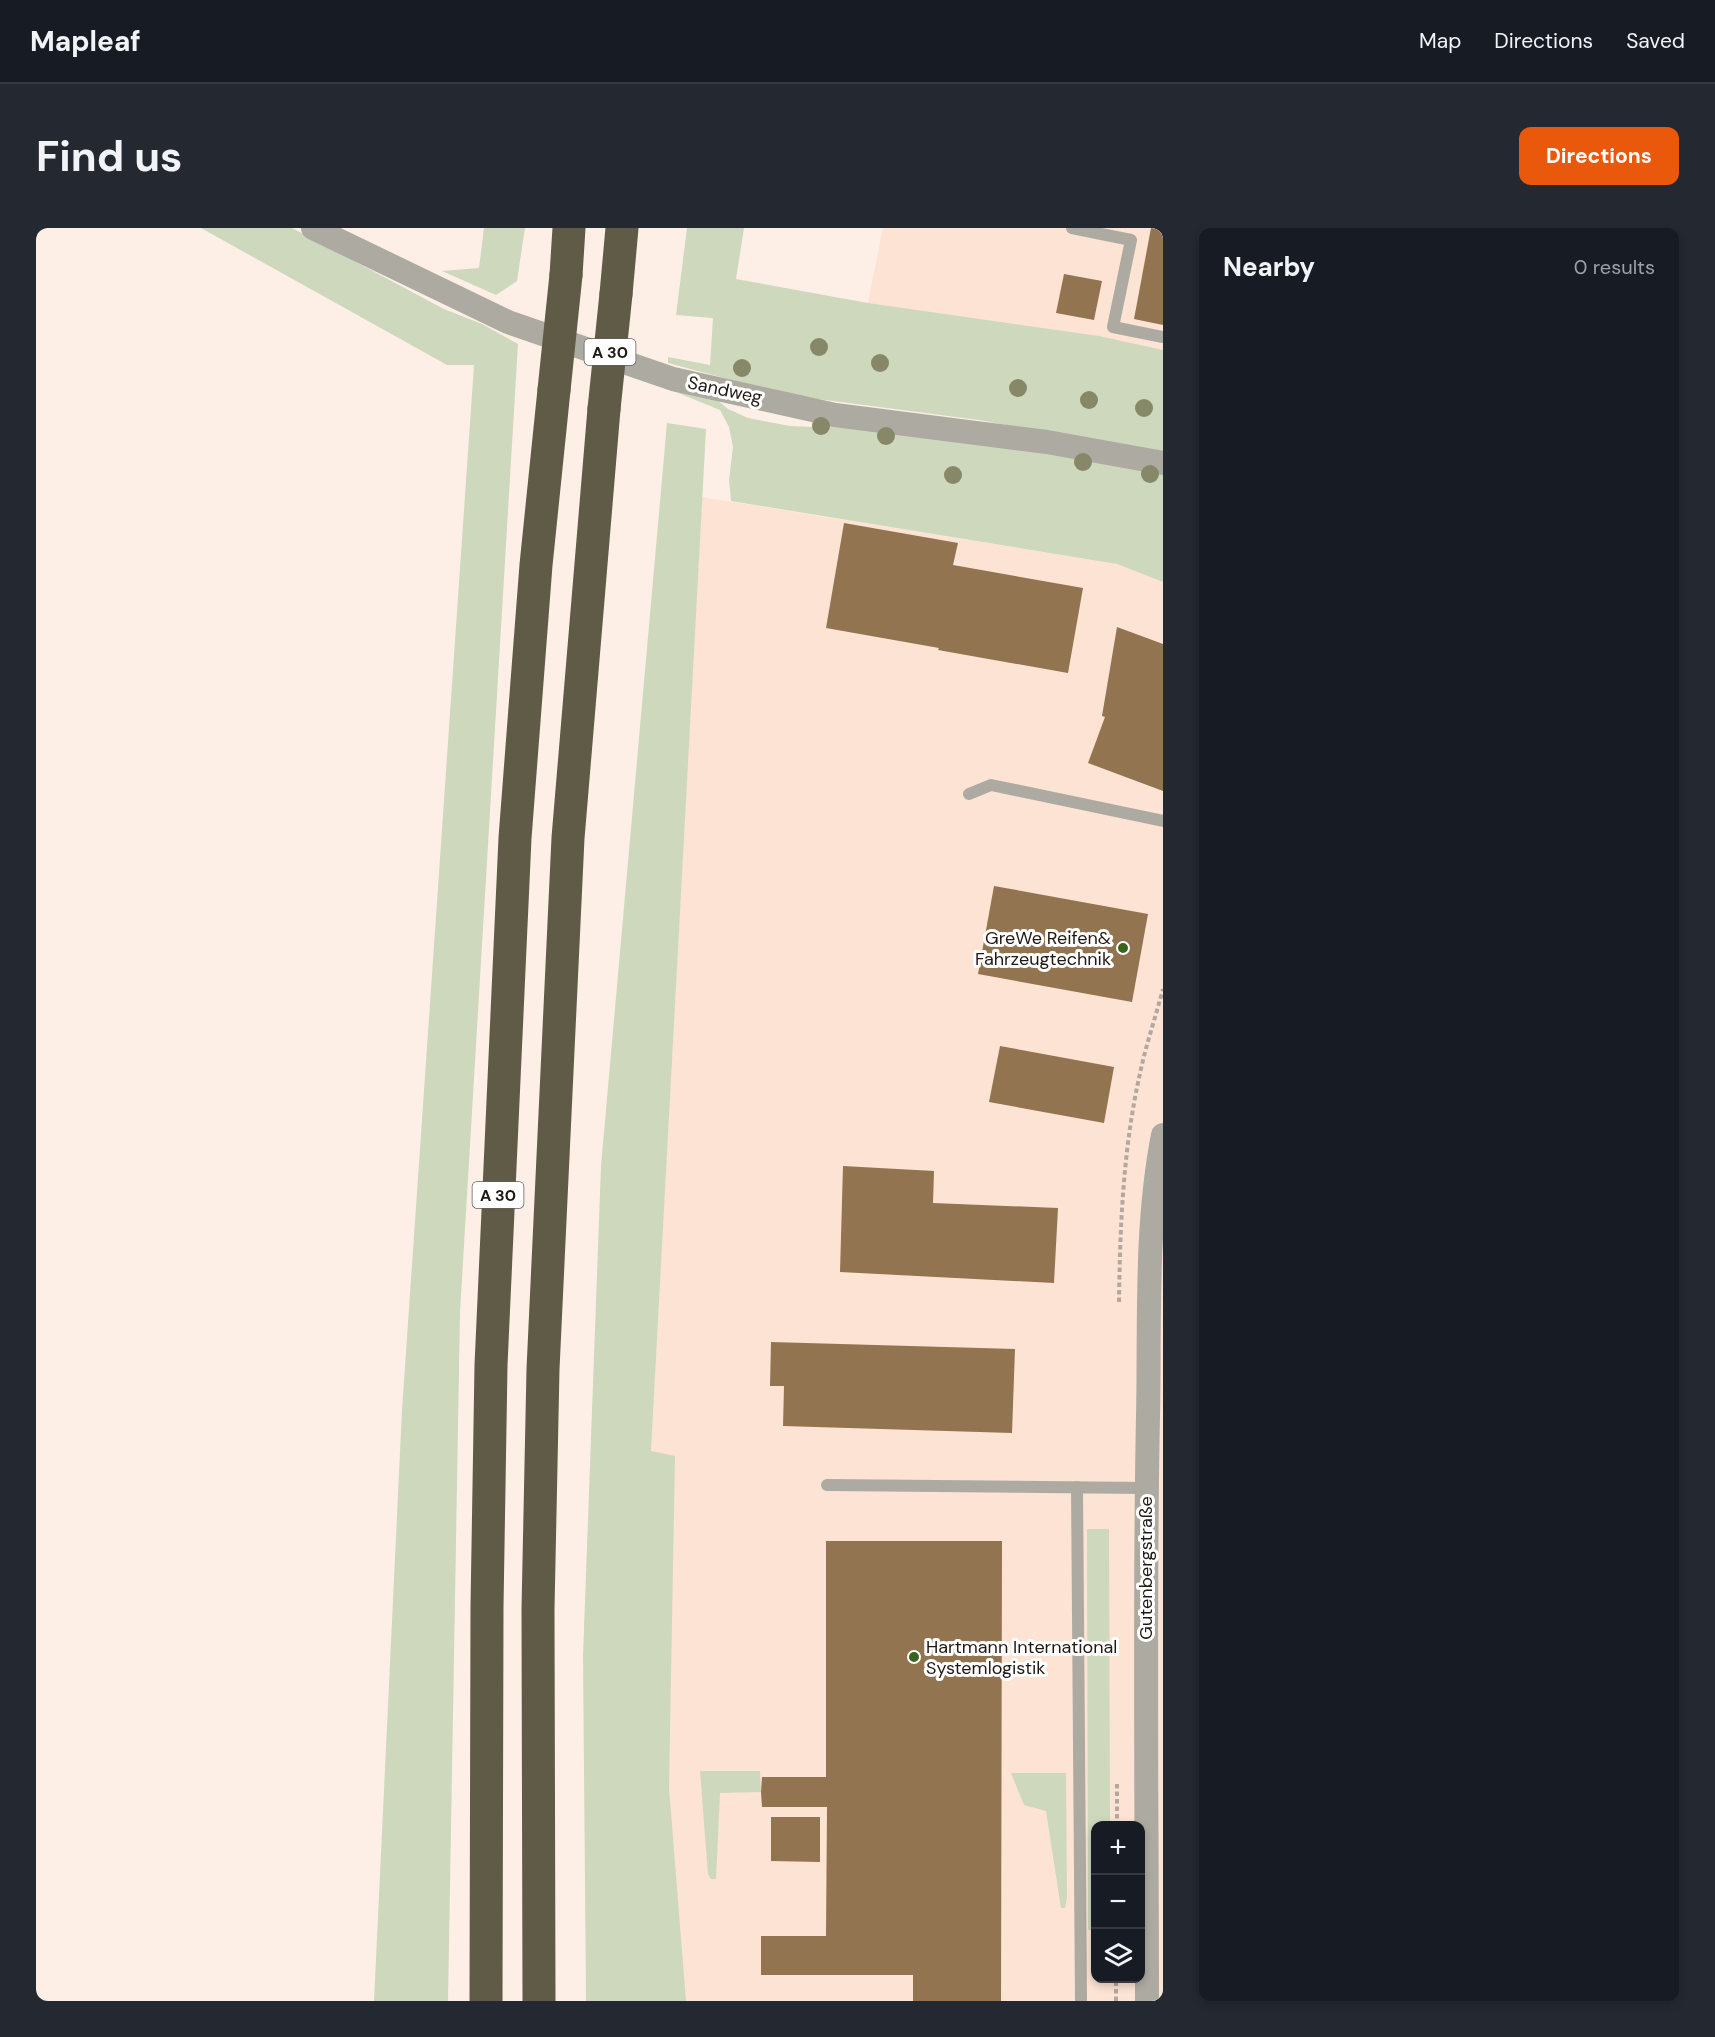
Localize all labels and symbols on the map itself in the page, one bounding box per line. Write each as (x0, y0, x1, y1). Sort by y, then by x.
road number: A 30 (584, 339, 636, 365)
street label: Sandweg (686, 370, 764, 410)
place label: GreWe Reifen& Fahrzeugtechnik (975, 926, 1111, 971)
marker: GreWe Reifen& Fahrzeugtechnik (1116, 941, 1130, 955)
road number: A 30 (472, 1182, 524, 1208)
street label: Gutenbergstraße (1134, 1496, 1158, 1640)
place label: Hartmann International Systemlogistik (926, 1635, 1117, 1680)
marker: Hartmann International Systemlogistik (907, 1650, 921, 1664)

